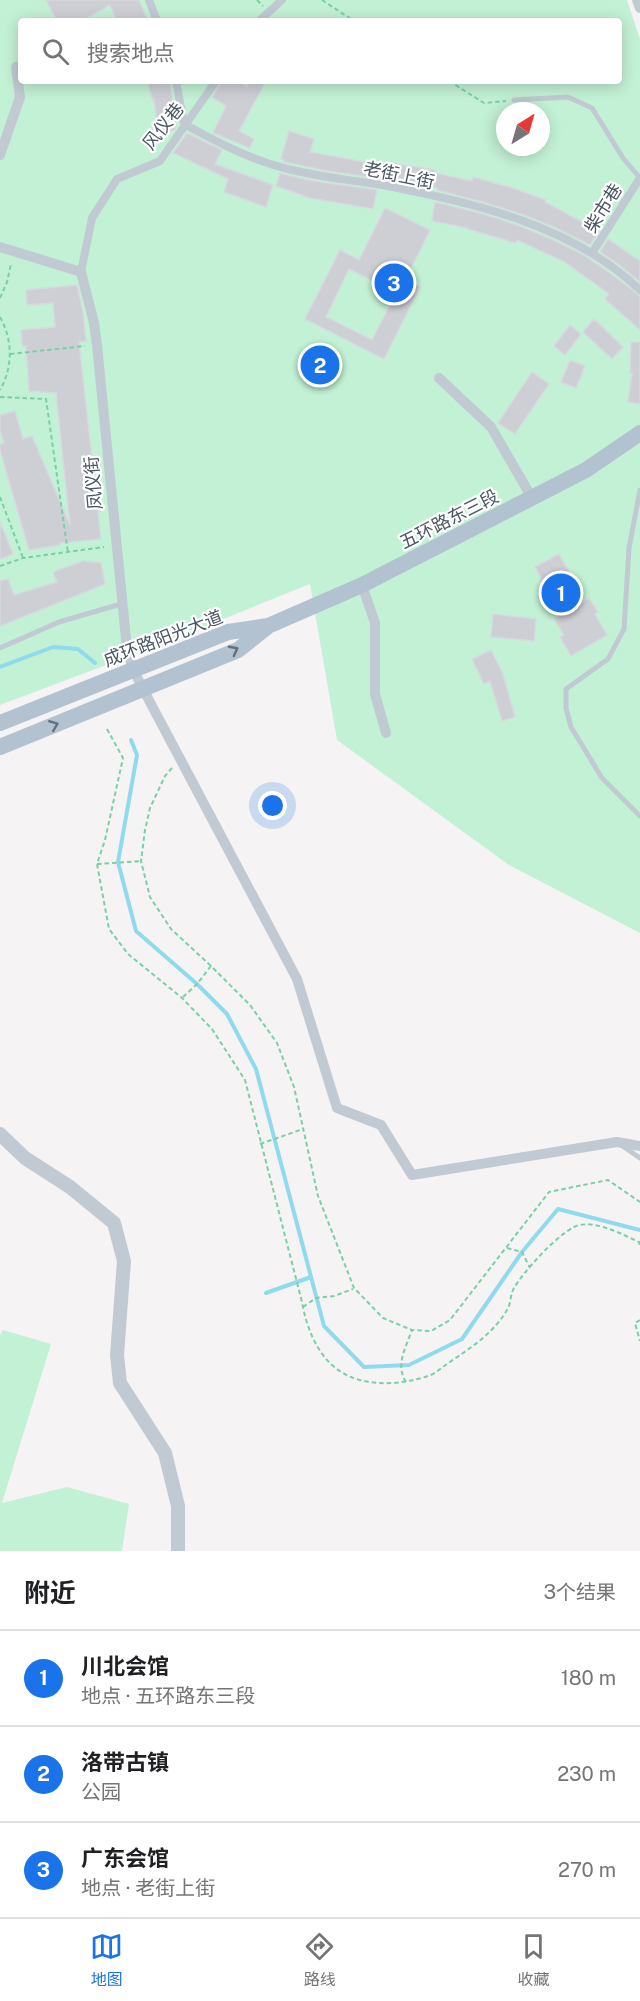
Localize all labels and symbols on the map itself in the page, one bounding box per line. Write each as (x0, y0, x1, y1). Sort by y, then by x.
street label: 风仪巷 (138, 98, 188, 154)
north arrow (496, 102, 550, 156)
street label: 老街上街 (362, 157, 436, 193)
street label: 柴市巷 (580, 180, 626, 236)
pin: 3 (374, 260, 414, 306)
pin: 2 (300, 342, 340, 388)
street label: 凤仪街 (80, 455, 106, 511)
street label: 五环路东三段 (396, 485, 502, 553)
pin: 1 (542, 570, 580, 616)
street label: 成环路阳光大道 (100, 606, 226, 670)
one-way arrow (228, 646, 239, 657)
one-way arrow (48, 719, 59, 732)
your location (258, 791, 287, 820)

